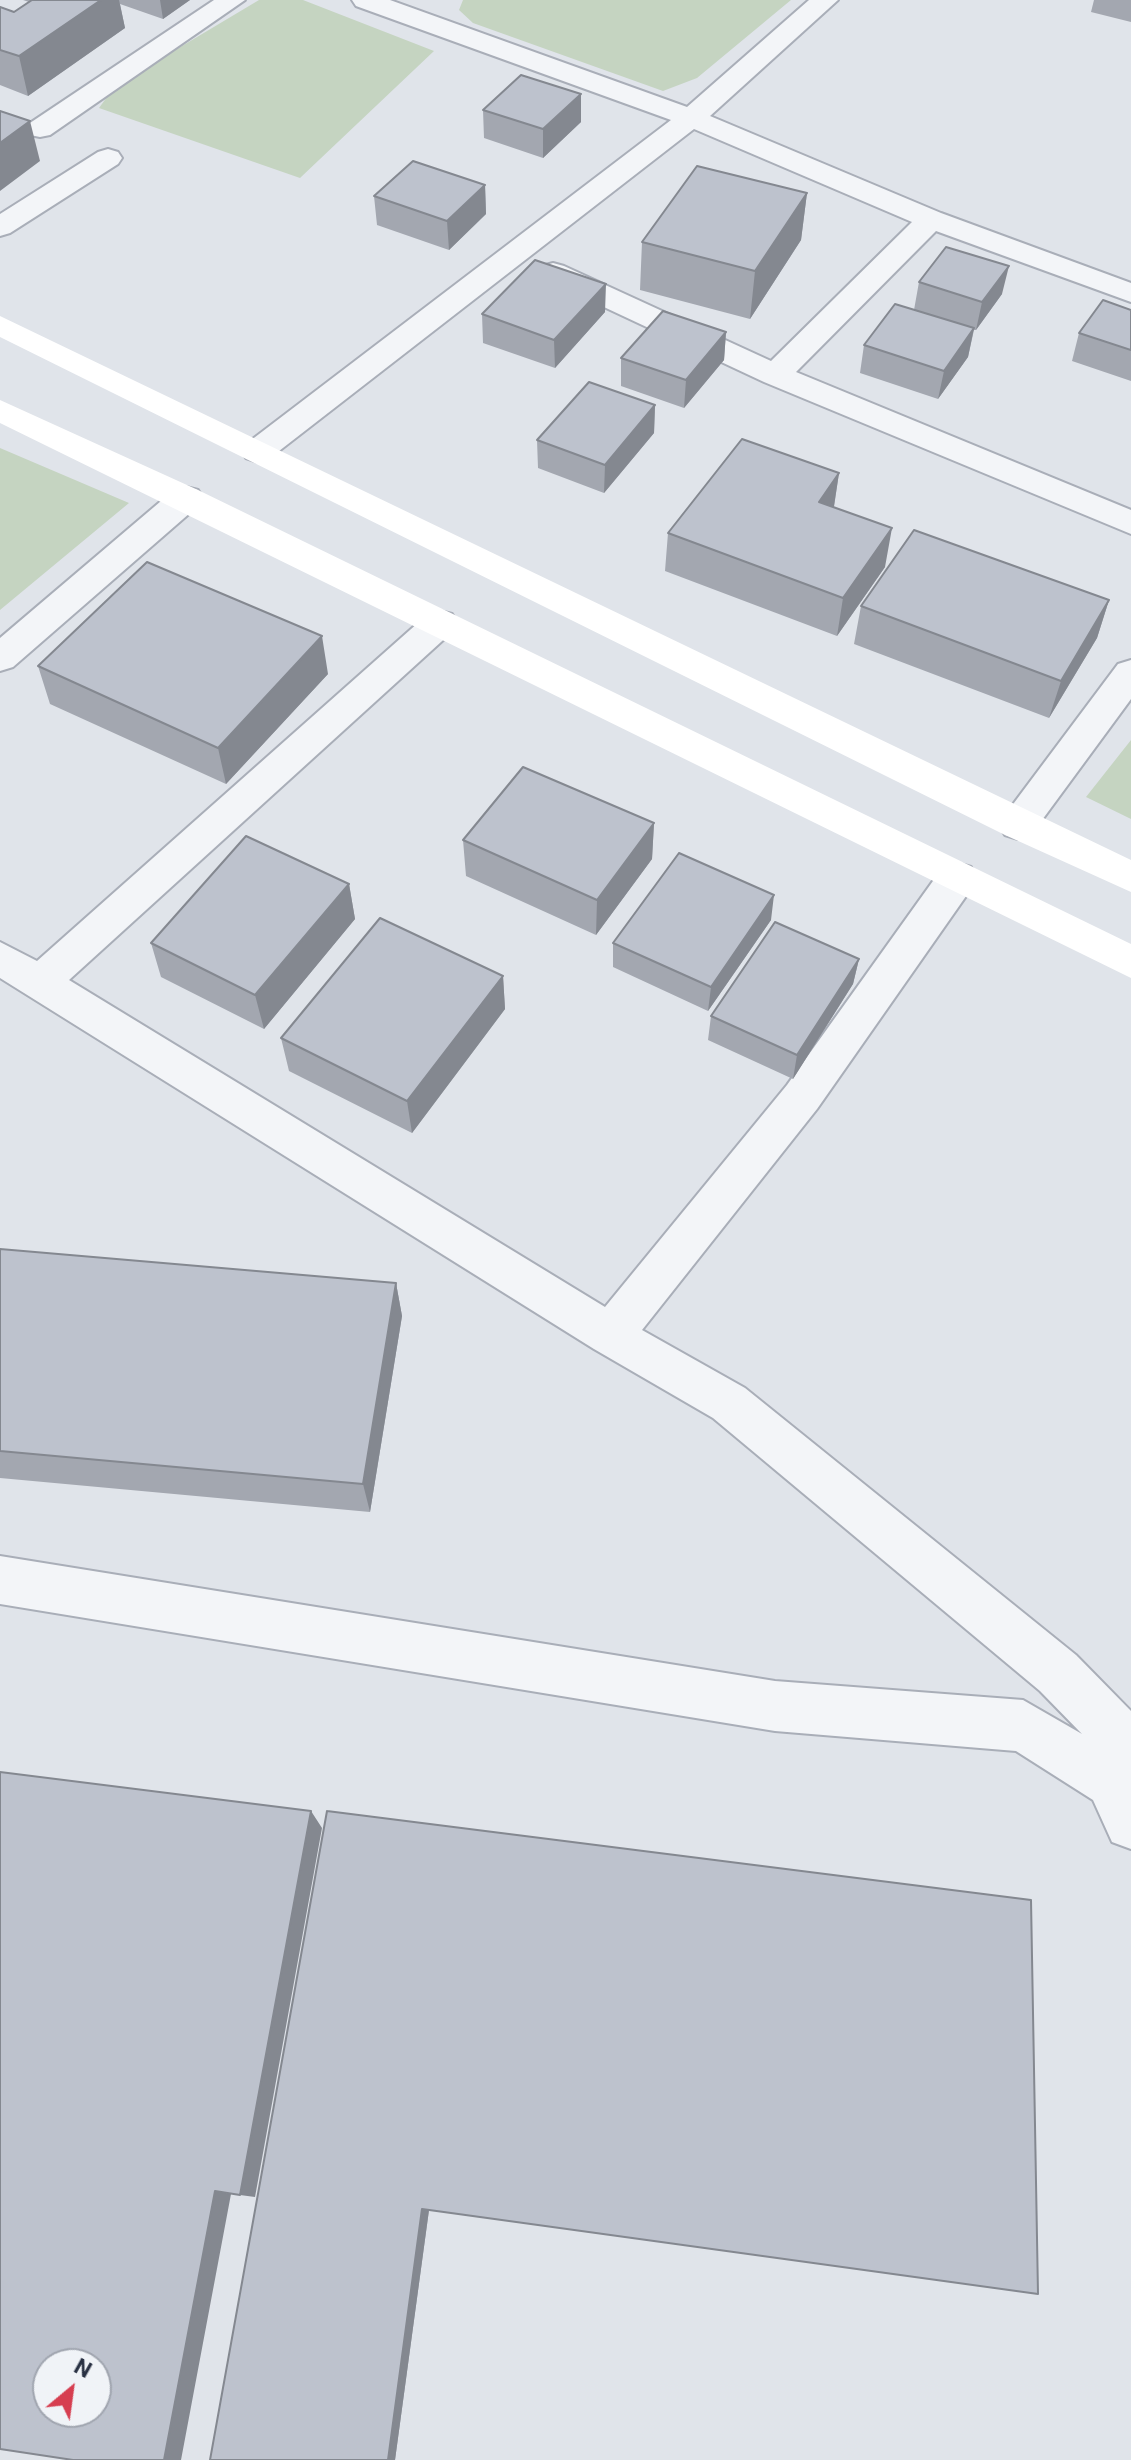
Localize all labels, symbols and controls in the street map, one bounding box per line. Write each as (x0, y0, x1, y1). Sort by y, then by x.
north arrow (32, 2348, 112, 2428)
text: N (70, 2354, 96, 2383)

